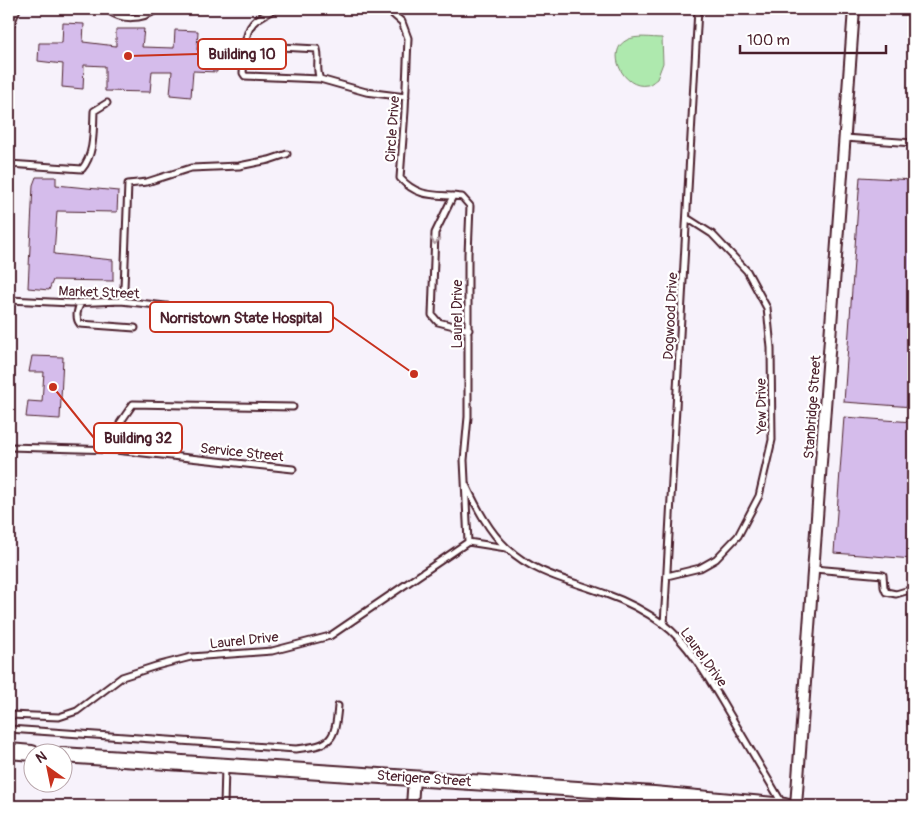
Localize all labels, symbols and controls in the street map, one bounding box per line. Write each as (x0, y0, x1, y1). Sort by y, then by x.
scale bar (740, 22, 886, 54)
text: 100 m (747, 31, 790, 50)
callout: Building 10 (198, 39, 286, 69)
text: Building 10 (208, 45, 276, 64)
street label: Circle Drive (382, 95, 403, 163)
one-way arrow (430, 237, 441, 245)
street label: Dogwood Drive (660, 272, 681, 360)
street label: Laurel Drive (449, 279, 466, 349)
street label: Market Street (58, 283, 140, 302)
callout: Norristown State Hospital (150, 302, 333, 332)
text: Norristown State Hospital (160, 309, 322, 328)
street label: Stanbridge Street (800, 354, 825, 459)
street label: Yew Drive (753, 378, 771, 435)
callout: Building 32 (94, 423, 182, 453)
text: Building 32 (104, 429, 172, 448)
street label: Service Street (199, 440, 285, 465)
street label: Laurel Drive (676, 624, 731, 690)
street label: Laurel Drive (209, 628, 279, 653)
north arrow (22, 742, 72, 792)
text: N (33, 748, 50, 767)
street label: Sterigere Street (376, 767, 472, 790)

